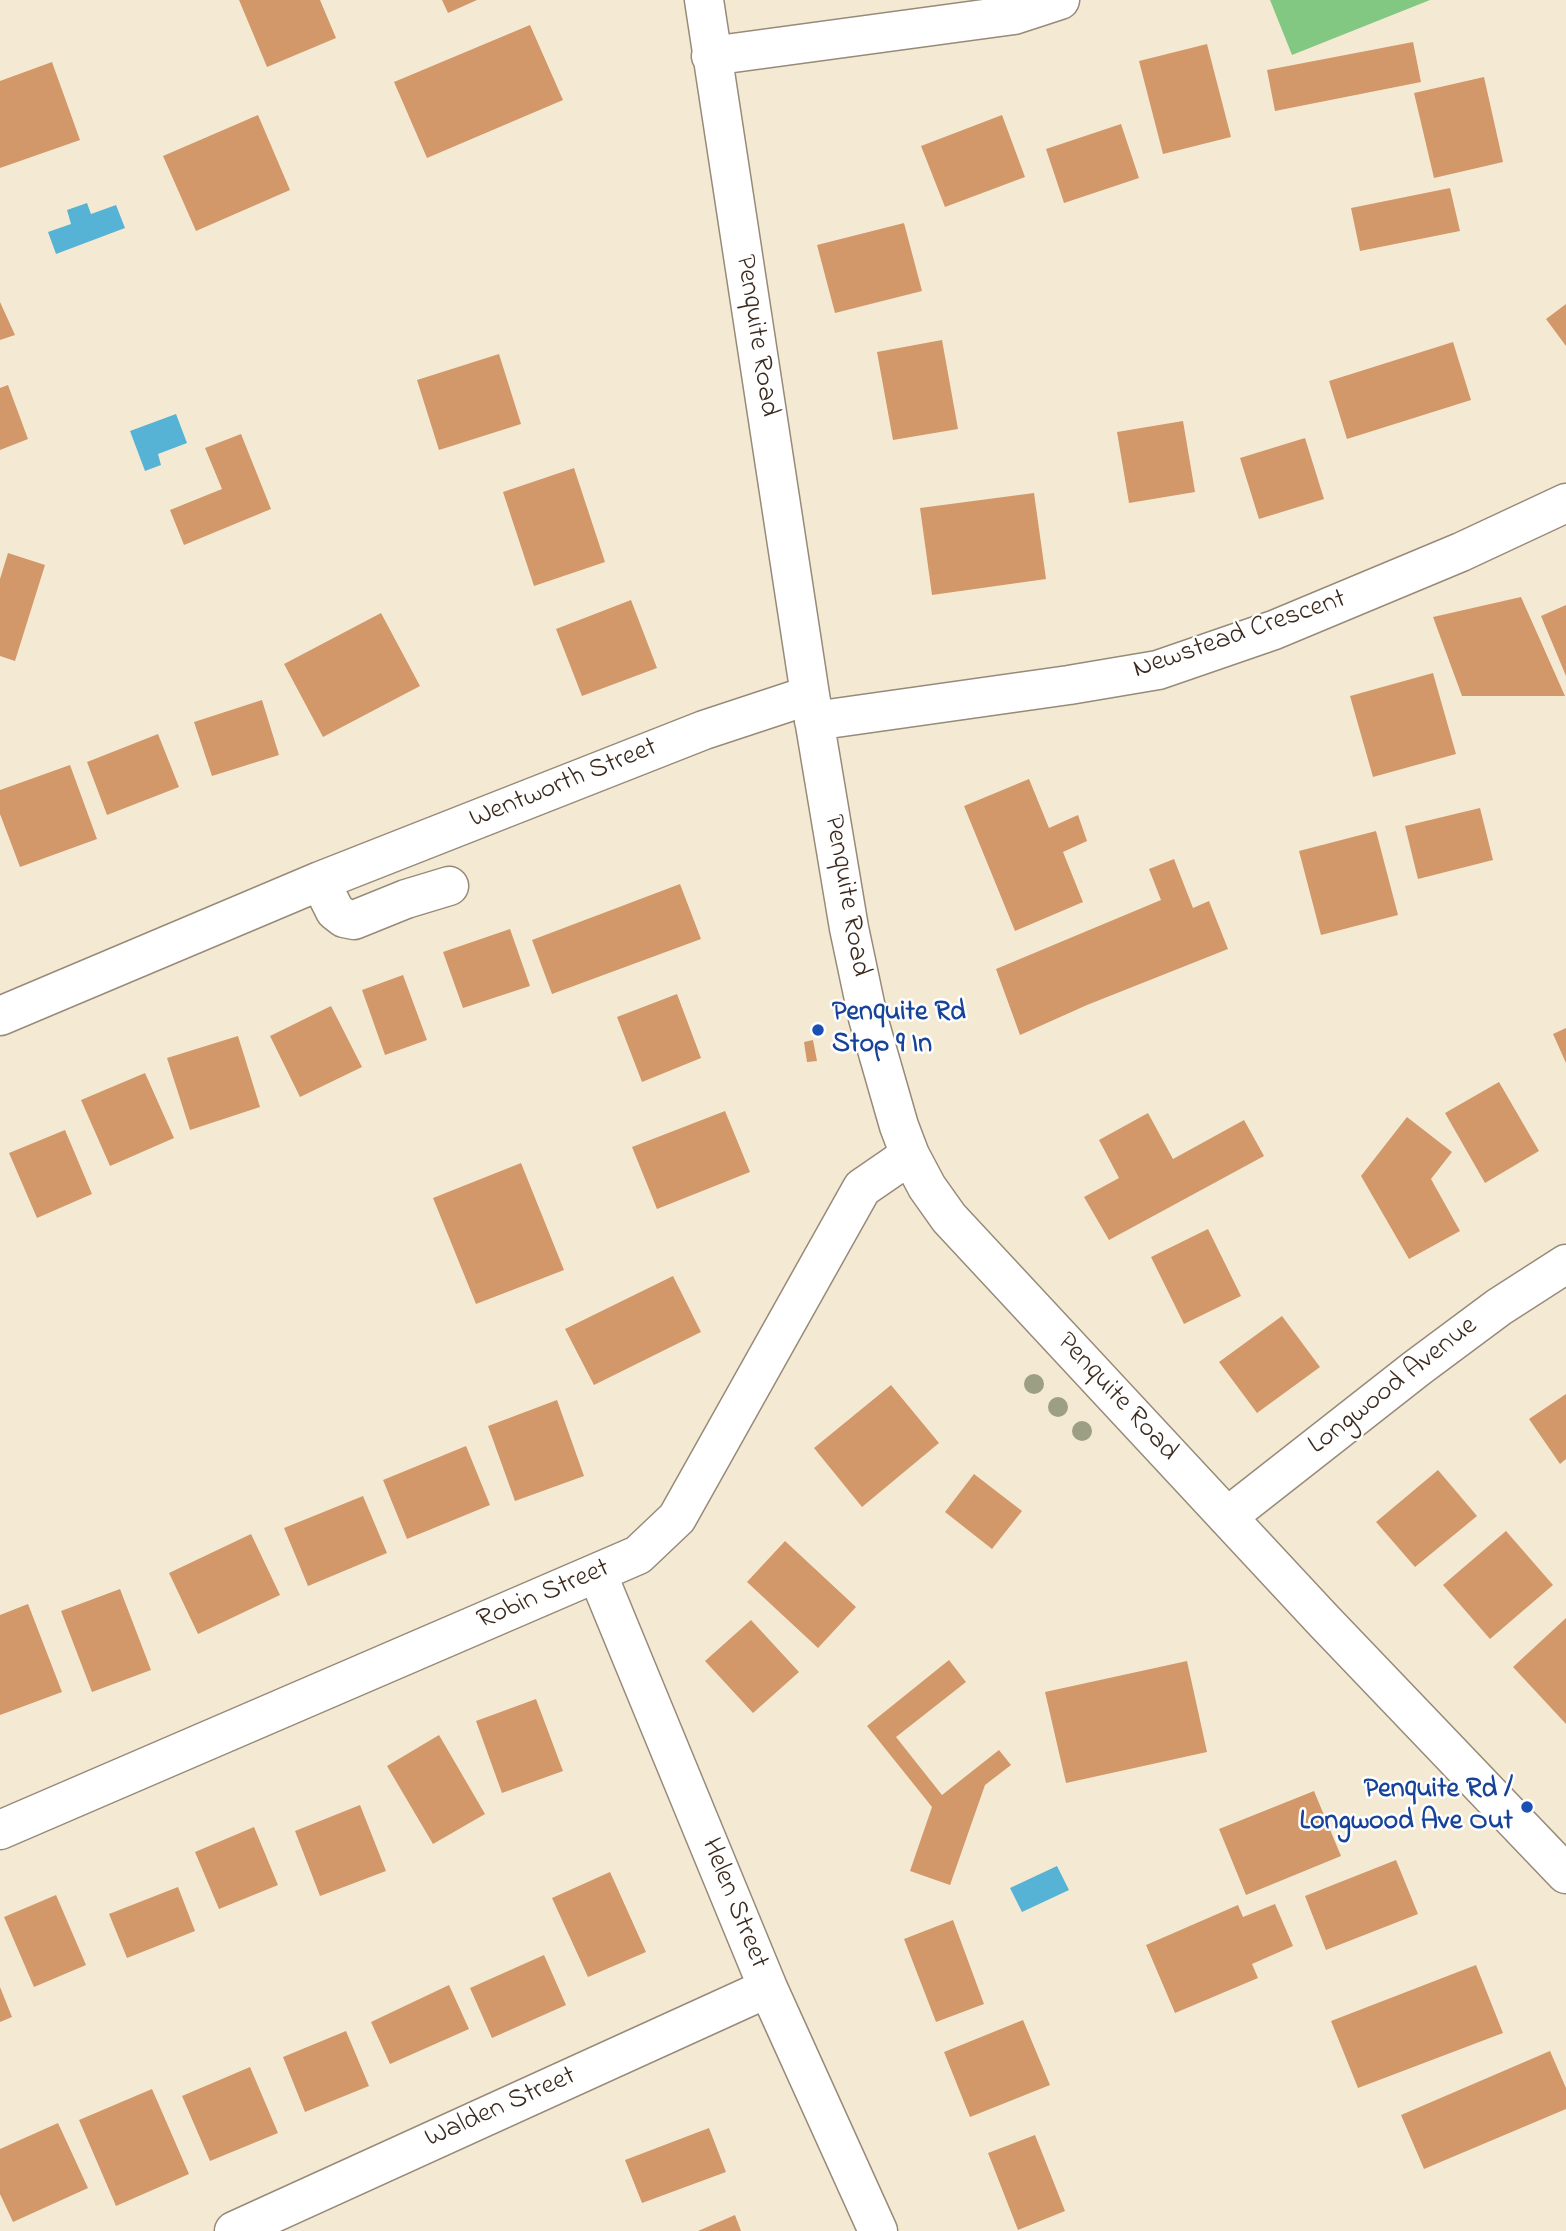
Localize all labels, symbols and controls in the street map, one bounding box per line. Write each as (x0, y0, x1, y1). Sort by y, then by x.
street label: Penquite Road (726, 253, 784, 419)
street label: Newstead Crescent (1129, 584, 1351, 688)
street label: Wentworth Street (465, 732, 663, 838)
street label: Penquite Road (814, 813, 876, 979)
place label: Penquite Rd Stop 9 In (832, 997, 966, 1063)
marker: Penquite Rd Stop 9 In (810, 1022, 826, 1038)
street label: Longwood Avenue (1303, 1311, 1485, 1463)
street label: Penquite Road (1048, 1327, 1184, 1469)
street label: Robin Street (473, 1553, 615, 1639)
place label: Penquite Rd / Longwood Ave Out (1300, 1774, 1513, 1840)
marker: Penquite Rd / Longwood Ave Out (1519, 1799, 1535, 1815)
street label: Helen Street (692, 1834, 774, 1974)
street label: Walden Street (421, 2061, 581, 2157)

